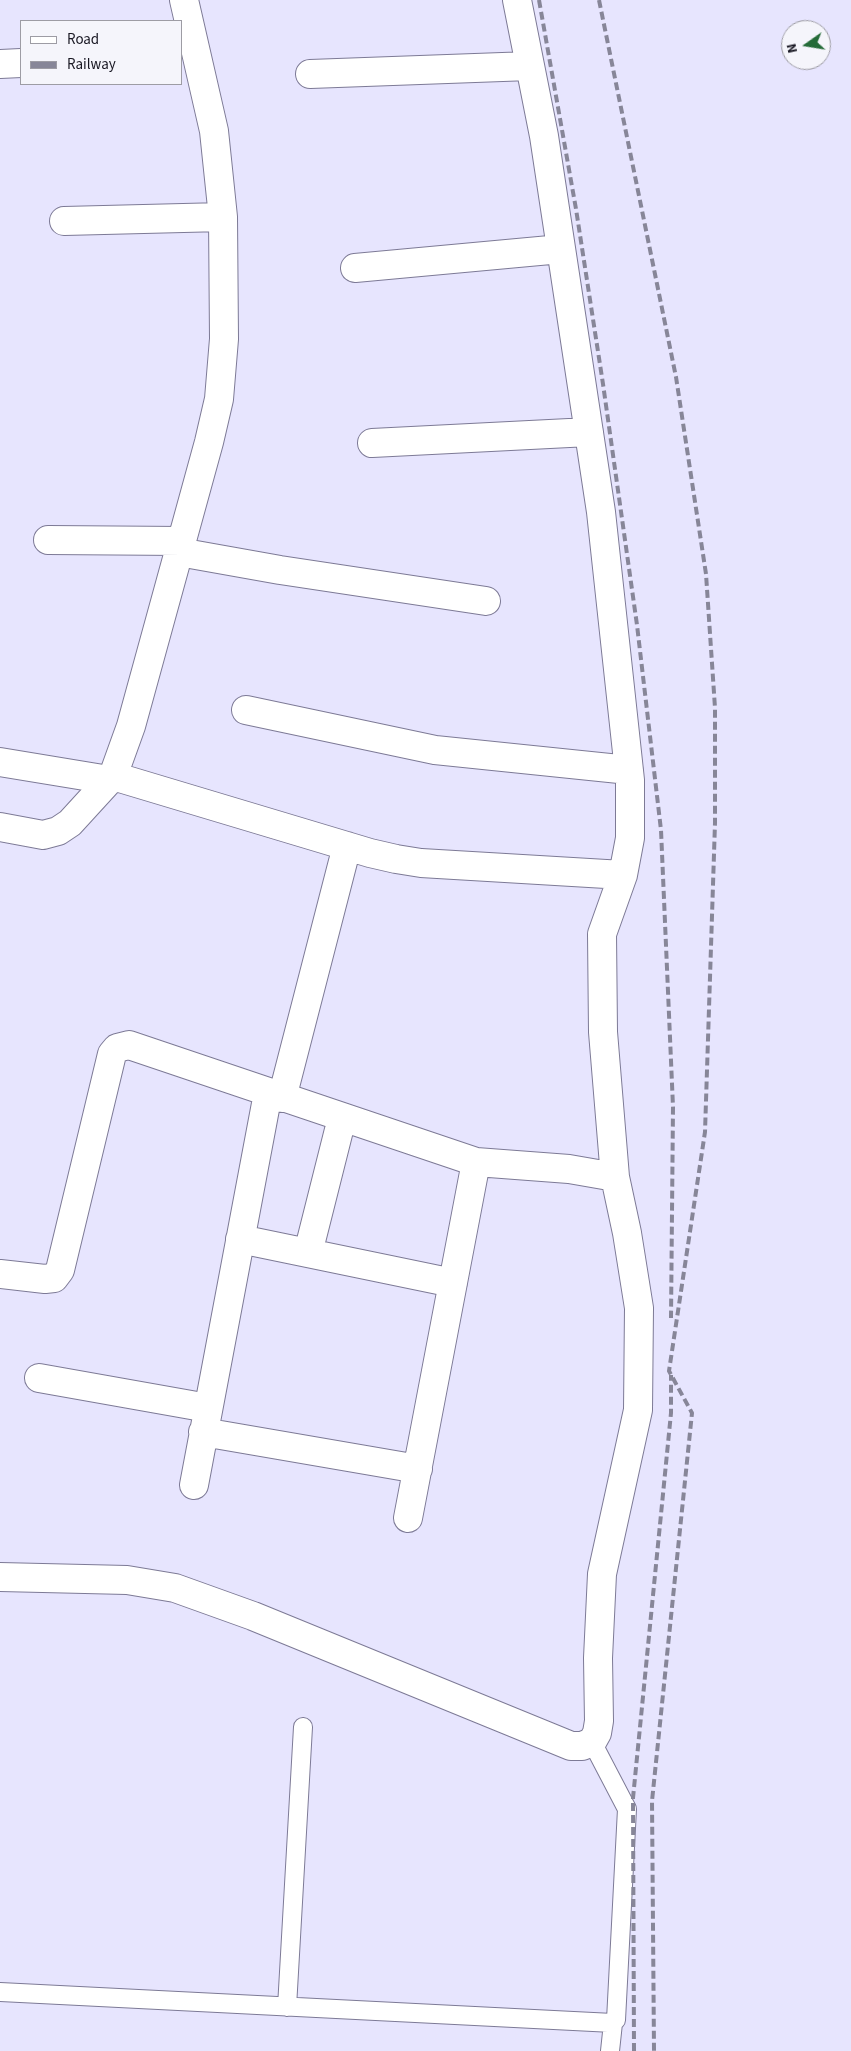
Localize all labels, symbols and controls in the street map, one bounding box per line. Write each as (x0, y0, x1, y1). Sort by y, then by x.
legend (20, 20, 182, 85)
north arrow (781, 20, 831, 70)
text: Road (67, 29, 99, 50)
text: N (782, 41, 803, 55)
text: Railway (67, 54, 116, 75)

